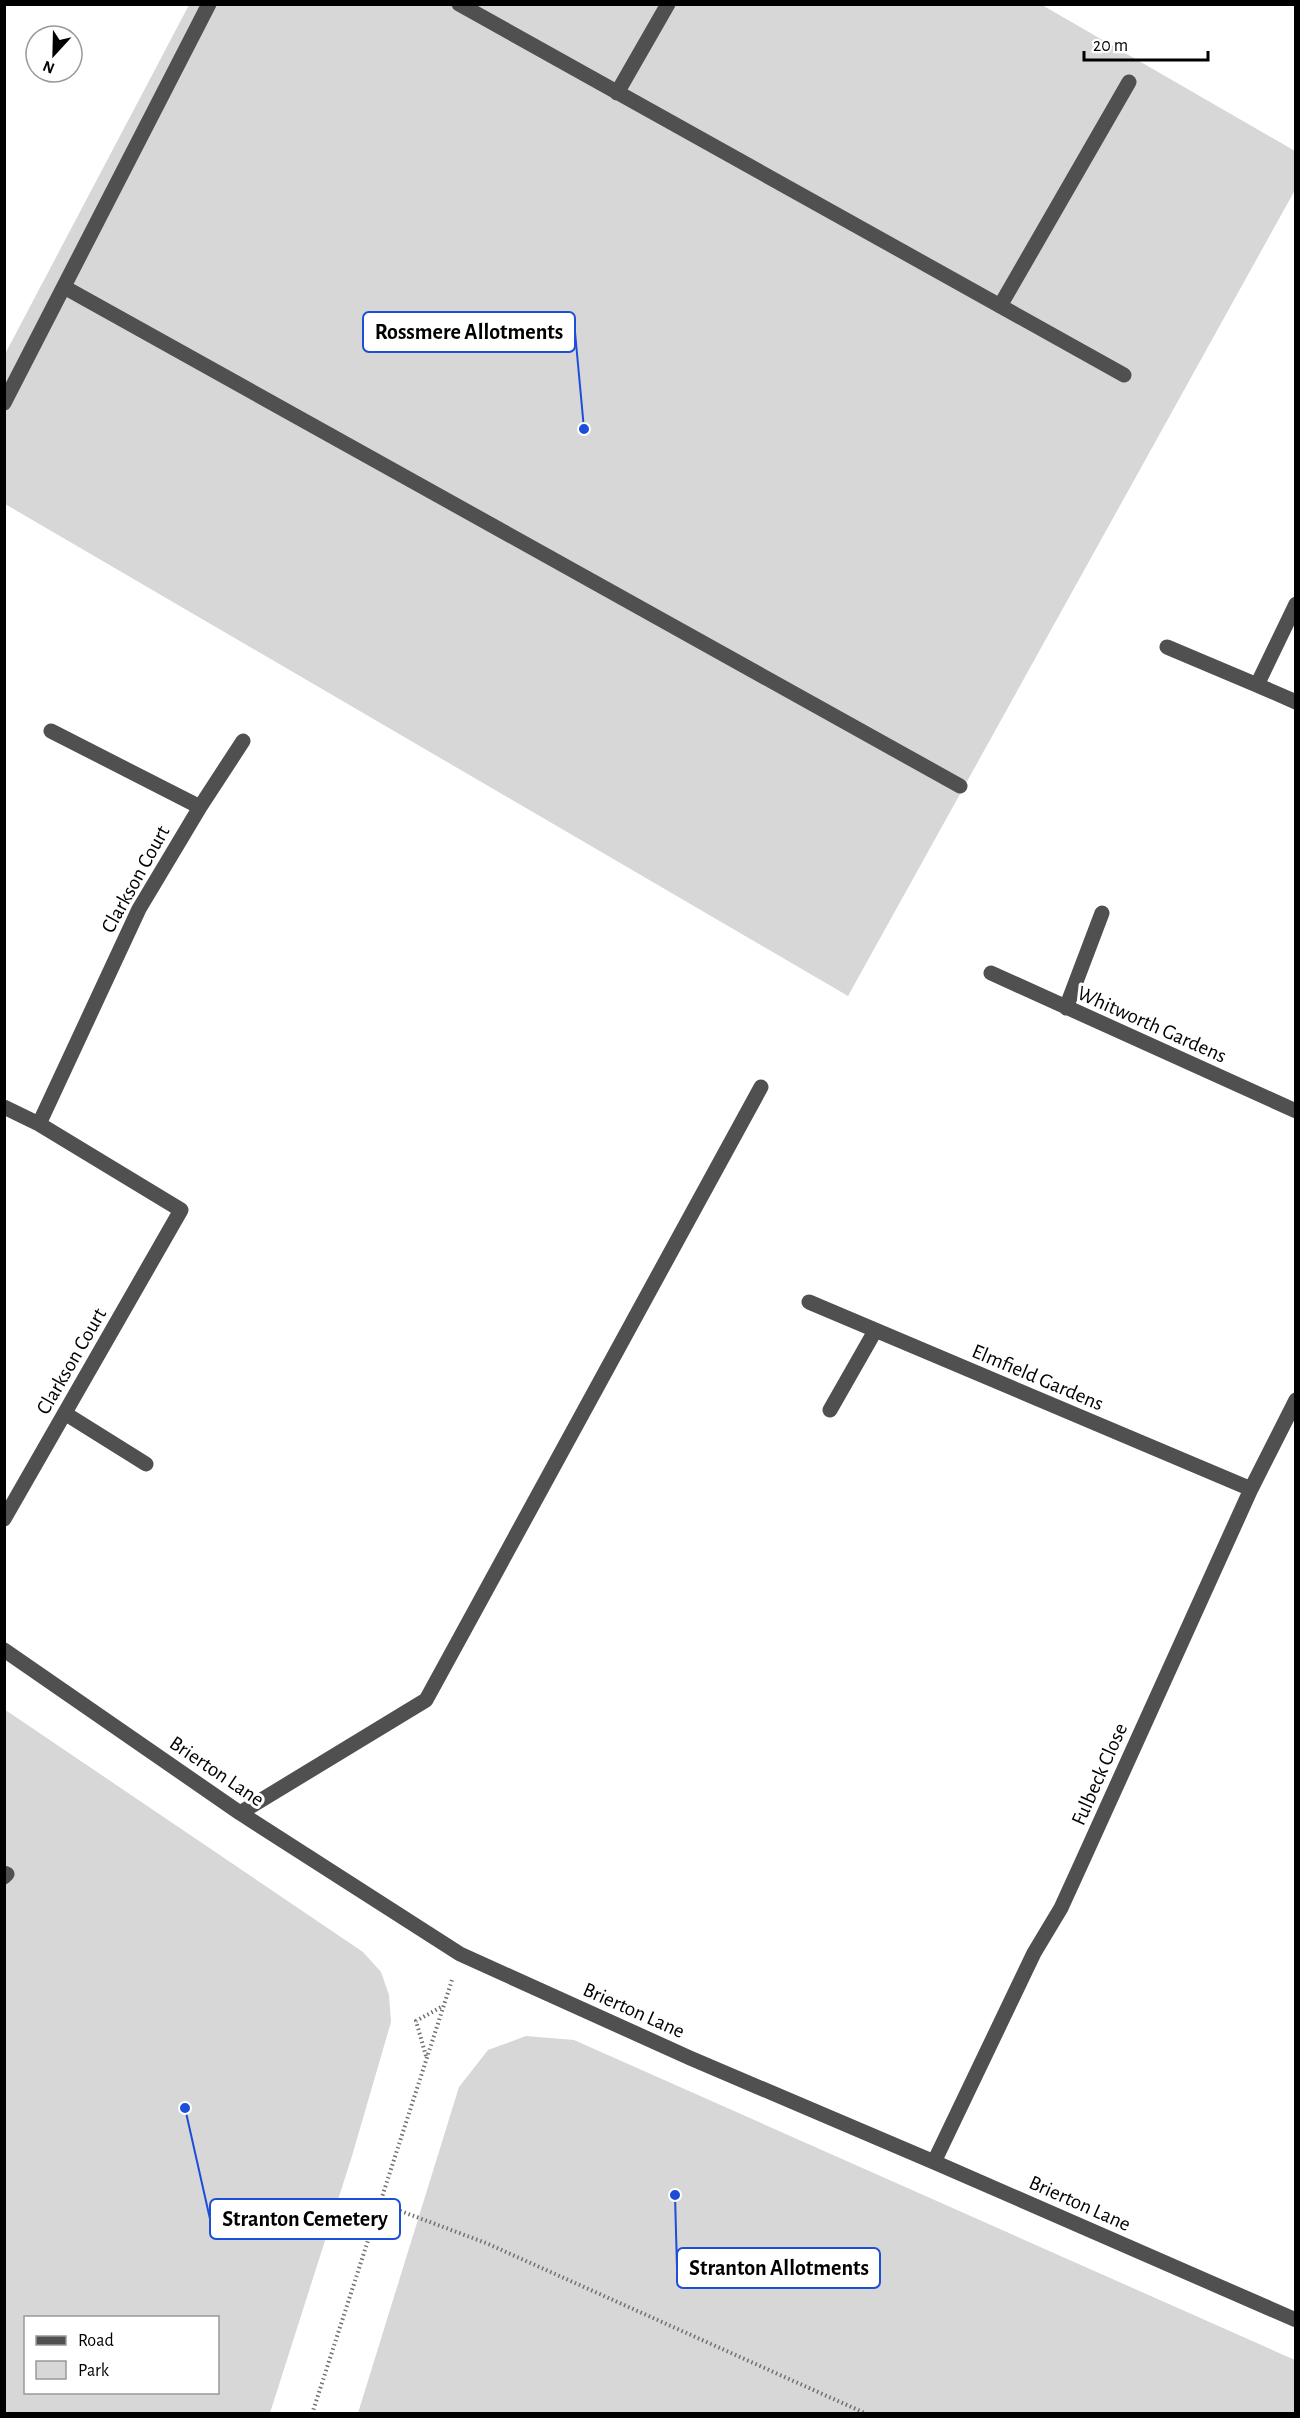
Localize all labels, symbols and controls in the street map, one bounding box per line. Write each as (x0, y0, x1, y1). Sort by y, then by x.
north arrow (24, 24, 84, 84)
scale bar (1084, 24, 1208, 62)
text: 20 m (1093, 37, 1128, 55)
text: N (41, 57, 57, 76)
callout: Rossmere Allotments (363, 312, 575, 352)
text: Rossmere Allotments (375, 321, 563, 343)
street label: Clarkson Court (97, 822, 174, 936)
street label: Whitworth Gardens (1074, 982, 1230, 1067)
street label: Clarkson Court (33, 1304, 110, 1418)
street label: Elmfield Gardens (969, 1340, 1107, 1415)
street label: Fulbeck Close (1068, 1720, 1131, 1828)
street label: Brierton Lane (166, 1732, 268, 1811)
street label: Brierton Lane (580, 1979, 688, 2042)
street label: Brierton Lane (1026, 2172, 1134, 2235)
callout: Stranton Cemetery (210, 2199, 400, 2239)
text: Stranton Cemetery (222, 2208, 388, 2231)
callout: Stranton Allotments (677, 2248, 880, 2288)
text: Stranton Allotments (689, 2257, 869, 2279)
legend (24, 2316, 219, 2394)
text: Road (78, 2332, 114, 2350)
text: Park (78, 2362, 110, 2380)

